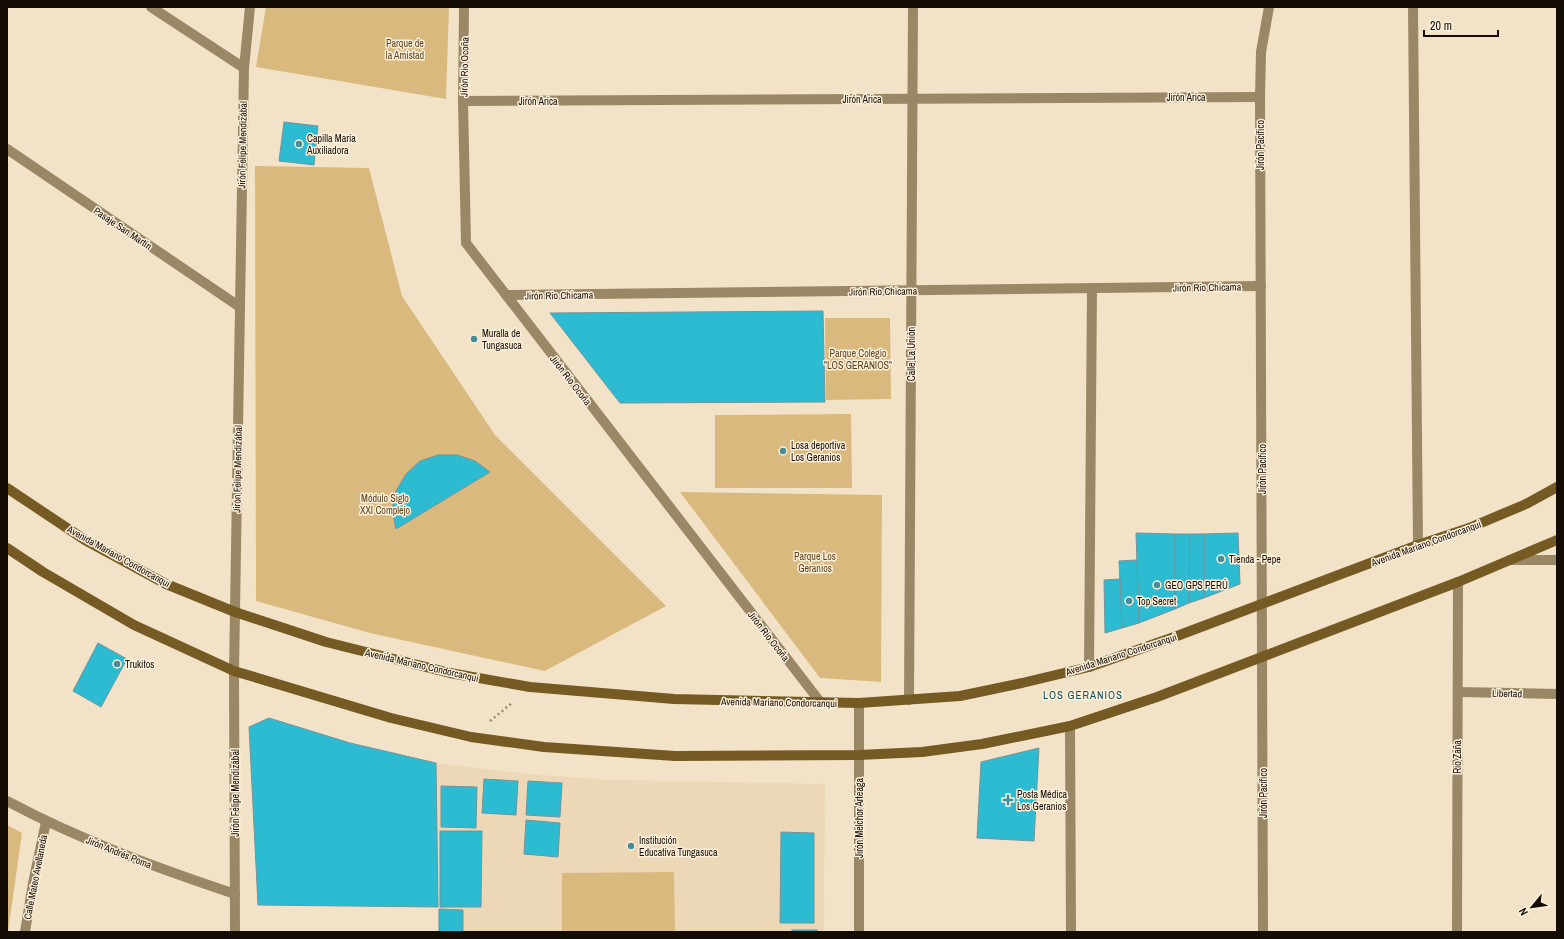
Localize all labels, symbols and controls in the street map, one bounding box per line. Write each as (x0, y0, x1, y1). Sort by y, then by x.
scale bar (1424, 12, 1498, 38)
text: 20 m (1430, 18, 1452, 34)
park label: Parque de la Amistad (386, 37, 424, 62)
street label: Jirón Rio Ocoña (457, 37, 472, 97)
street label: Jirón Arica (1166, 91, 1206, 104)
street label: Jirón Arica (842, 93, 882, 106)
street label: Jirón Arica (518, 95, 558, 108)
street label: Jirón Felipe Mendizábal (235, 101, 250, 189)
street label: Jirón Pacífico (1254, 119, 1267, 170)
place label: Capilla María Auxiliadora (306, 132, 356, 157)
marker: Capilla María Auxiliadora (294, 139, 304, 149)
street label: Pasaje San Martín (91, 204, 154, 253)
street label: Jirón Rio Chicama (1173, 280, 1242, 295)
street label: Jirón Rio Chicama (849, 284, 918, 299)
street label: Jirón Rio Chicama (525, 288, 594, 303)
place label: Muralla de Tungasuca (482, 327, 522, 352)
street label: Calle La Unión (905, 327, 918, 381)
marker: Muralla de Tungasuca (469, 334, 479, 344)
park label: Parque Colegio "LOS GERANIOS" (824, 347, 892, 372)
street label: Jirón Rio Ocoña (547, 353, 594, 408)
street label: Jirón Felipe Mendizábal (230, 425, 245, 513)
place label: Losa deportiva Los Geranios (791, 439, 846, 464)
street label: Jirón Pacífico (1256, 443, 1269, 494)
marker: Losa deportiva Los Geranios (778, 446, 788, 456)
park label: Módulo Siglo XXI Complejo (360, 492, 410, 517)
street label: Avenida Mariano Condorcanqui (1368, 518, 1483, 570)
street label: Avenida Mariano Condorcanqui (64, 522, 173, 590)
park label: Parque Los Geranios (794, 550, 836, 575)
place label: Tienda - Pepe (1229, 553, 1281, 566)
marker: Tienda - Pepe (1216, 554, 1226, 564)
place label: GEO GPS PERÚ (1165, 579, 1228, 592)
marker: GEO GPS PERÚ (1152, 580, 1162, 590)
place label: Top Secret (1137, 595, 1177, 608)
marker: Top Secret (1124, 596, 1134, 606)
street label: Jirón Rio Ocoña (745, 609, 792, 664)
street label: Avenida Mariano Condorcanqui (1063, 630, 1178, 679)
street label: Avenida Mariano Condorcanqui (363, 646, 480, 685)
place label: Trukitos (125, 658, 154, 671)
marker: Trukitos (112, 659, 122, 669)
street label: Libertad (1492, 687, 1522, 700)
district label: LOS GERANIOS (1043, 688, 1123, 702)
street label: Avenida Mariano Condorcanqui (720, 695, 837, 710)
street label: Rio Zaña (1451, 740, 1464, 774)
street label: Jirón Felipe Mendizábal (229, 749, 242, 837)
street label: Jirón Pacífico (1257, 767, 1270, 818)
street label: Jirón Melchor Arteaga (853, 777, 866, 858)
place label: Posta Médica Los Geranios (1017, 788, 1068, 813)
marker: Posta Médica Los Geranios (1002, 794, 1014, 806)
street label: Calle Mateo Avellaneda (21, 833, 50, 921)
street label: Jirón Andrés Poma (84, 833, 154, 872)
place label: Institución Educativa Tungasuca (639, 834, 718, 859)
marker: Institución Educativa Tungasuca (626, 841, 636, 851)
north arrow (1512, 887, 1552, 927)
text: N (1516, 906, 1531, 918)

